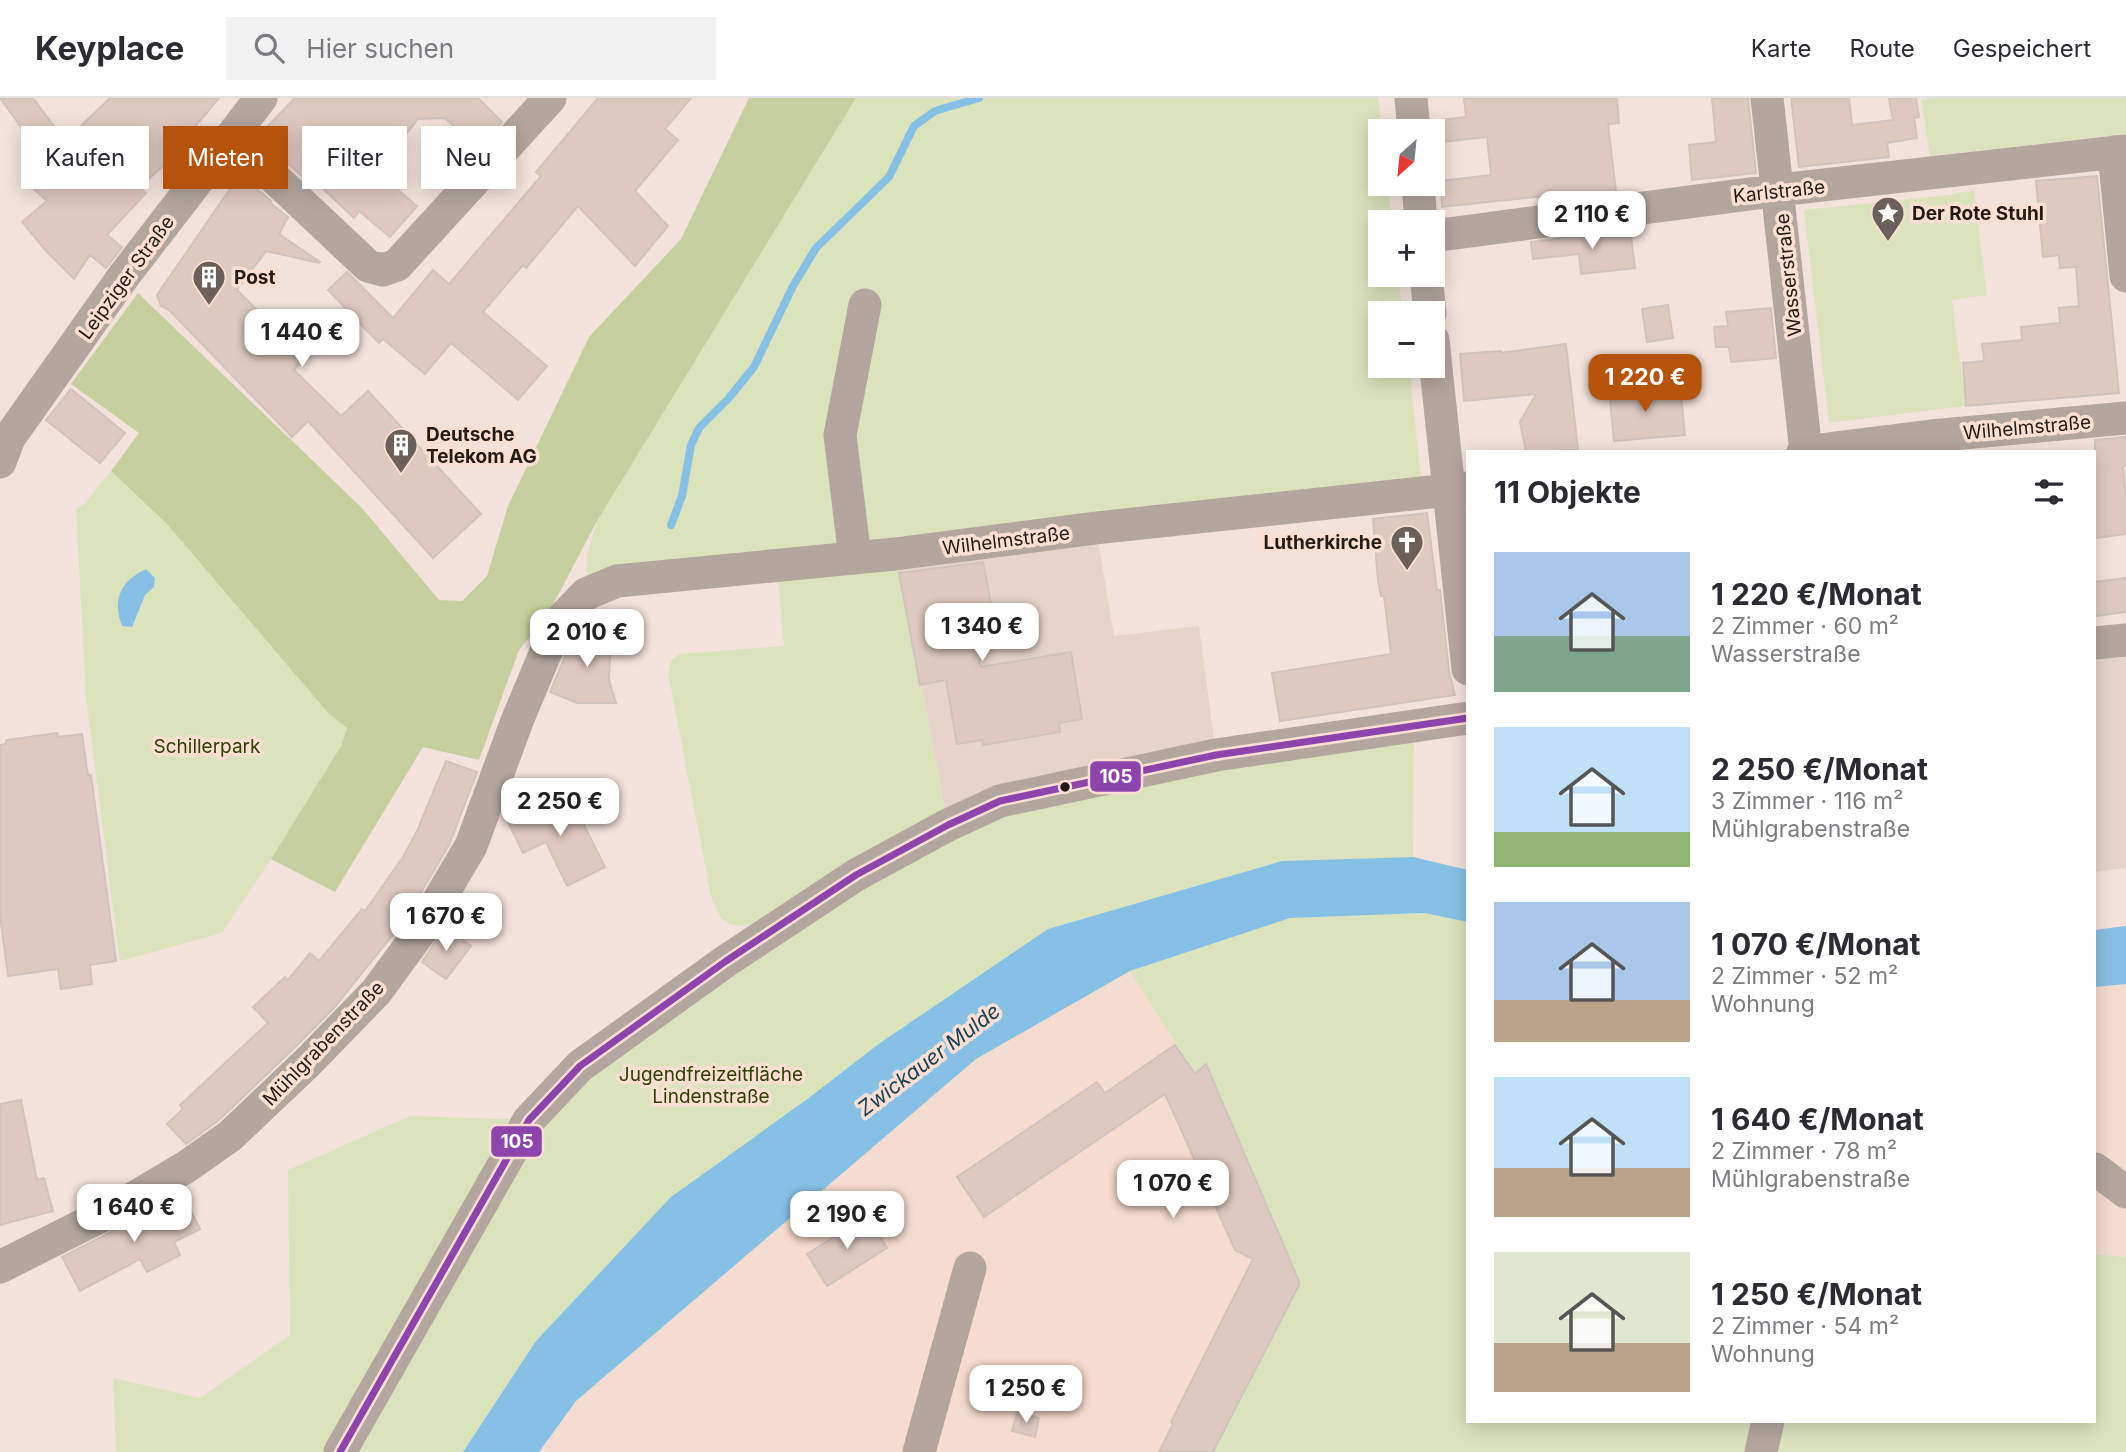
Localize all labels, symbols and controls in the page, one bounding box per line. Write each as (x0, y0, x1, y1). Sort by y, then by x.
search box (226, 17, 716, 80)
text: Keyplace (35, 28, 184, 68)
icon: search (250, 29, 288, 67)
text: Hier suchen (306, 33, 454, 64)
text: Karte (1751, 34, 1811, 63)
text: Route (1849, 34, 1915, 63)
text: Gespeichert (1953, 34, 2091, 63)
north arrow (1368, 119, 1446, 196)
map controls (1368, 119, 1445, 378)
chip: Kaufen (21, 126, 149, 189)
chip: Mieten (163, 126, 288, 189)
chip: Filter (302, 126, 407, 189)
chip: Neu (421, 126, 516, 189)
street label: Karlstraße (1732, 175, 1826, 208)
pin: 2 110 € (1527, 192, 1657, 251)
place icon: Der Rote Stuhl (1869, 194, 1907, 243)
text: 2 110 € (1554, 200, 1630, 228)
place label: Der Rote Stuhl (1912, 202, 2044, 225)
button: + (1368, 210, 1445, 287)
street label: Leipziger Straße (74, 211, 179, 344)
street label: Wasserstraße (1771, 212, 1806, 338)
building icon: Post (190, 258, 228, 307)
place label: Post (234, 266, 275, 289)
button: − (1368, 301, 1445, 378)
pin: 1 440 € (237, 310, 367, 369)
text: 1 440 € (260, 318, 344, 346)
pin: 1 220 € (1580, 354, 1710, 414)
text: 1 220 € (1604, 363, 1686, 391)
street label: Wilhelmstraße (1962, 410, 2092, 445)
place label: Deutsche Telekom AG (426, 423, 537, 468)
building icon: Deutsche Telekom AG (382, 426, 420, 475)
icon: filters (2030, 473, 2068, 511)
text: 11 Objekte (1494, 474, 1641, 510)
street label: Wilhelmstraße (941, 521, 1071, 560)
church icon: Lutherkirche (1388, 523, 1426, 572)
place label: Lutherkirche (1263, 531, 1382, 554)
text: 1 220 €/Monat (1711, 576, 1922, 612)
icon: home (1550, 580, 1634, 664)
pin: 1 340 € (917, 603, 1047, 663)
pin: 2 010 € (522, 610, 652, 669)
text: 1 340 € (941, 612, 1023, 640)
text: 2 Zimmer · 60 m² (1711, 612, 1899, 640)
text: 2 010 € (546, 618, 628, 646)
text: Wasserstraße (1711, 640, 1861, 668)
park label: Schillerpark (154, 735, 261, 758)
text: 2 250 €/Monat (1711, 751, 1928, 787)
icon: home (1550, 755, 1634, 839)
line badge: 105 (1089, 760, 1142, 793)
text: 105 (1099, 765, 1133, 788)
pin: 2 250 € (495, 778, 625, 838)
unlabelled marker (1058, 780, 1072, 794)
text: 2 250 € (517, 787, 603, 815)
text: 3 Zimmer · 116 m² (1711, 787, 1903, 815)
text: Mühlgrabenstraße (1711, 815, 1910, 843)
pin: 1 670 € (381, 894, 511, 953)
text: 1 670 € (406, 902, 486, 930)
text: 1 070 €/Monat (1711, 926, 1921, 962)
icon: home (1550, 930, 1634, 1014)
text: 2 Zimmer · 52 m² (1711, 962, 1898, 990)
street label: Mühlgrabenstraße (258, 976, 389, 1111)
text: Wohnung (1711, 990, 1815, 1018)
water label: Zwickauer Mulde (853, 998, 1005, 1121)
park label: Jugendfreizeitfläche Lindenstraße (619, 1063, 803, 1108)
text: 1 640 €/Monat (1711, 1101, 1924, 1137)
icon: home (1550, 1105, 1634, 1189)
line badge: 105 (490, 1125, 543, 1158)
text: 105 (500, 1130, 534, 1153)
text: 2 Zimmer · 78 m² (1711, 1137, 1897, 1165)
pin: 1 070 € (1108, 1160, 1238, 1220)
text: Mühlgrabenstraße (1711, 1165, 1910, 1193)
text: 1 070 € (1133, 1169, 1213, 1197)
pin: 1 640 € (69, 1184, 199, 1244)
pin: 2 190 € (782, 1192, 912, 1251)
text: 1 640 € (93, 1193, 175, 1221)
text: 2 190 € (806, 1200, 888, 1228)
text: 1 250 €/Monat (1711, 1276, 1922, 1312)
icon: home (1550, 1280, 1634, 1364)
text: 2 Zimmer · 54 m² (1711, 1312, 1899, 1340)
text: Wohnung (1711, 1340, 1815, 1368)
pin: 1 250 € (961, 1366, 1091, 1425)
text: 1 250 € (985, 1374, 1067, 1402)

